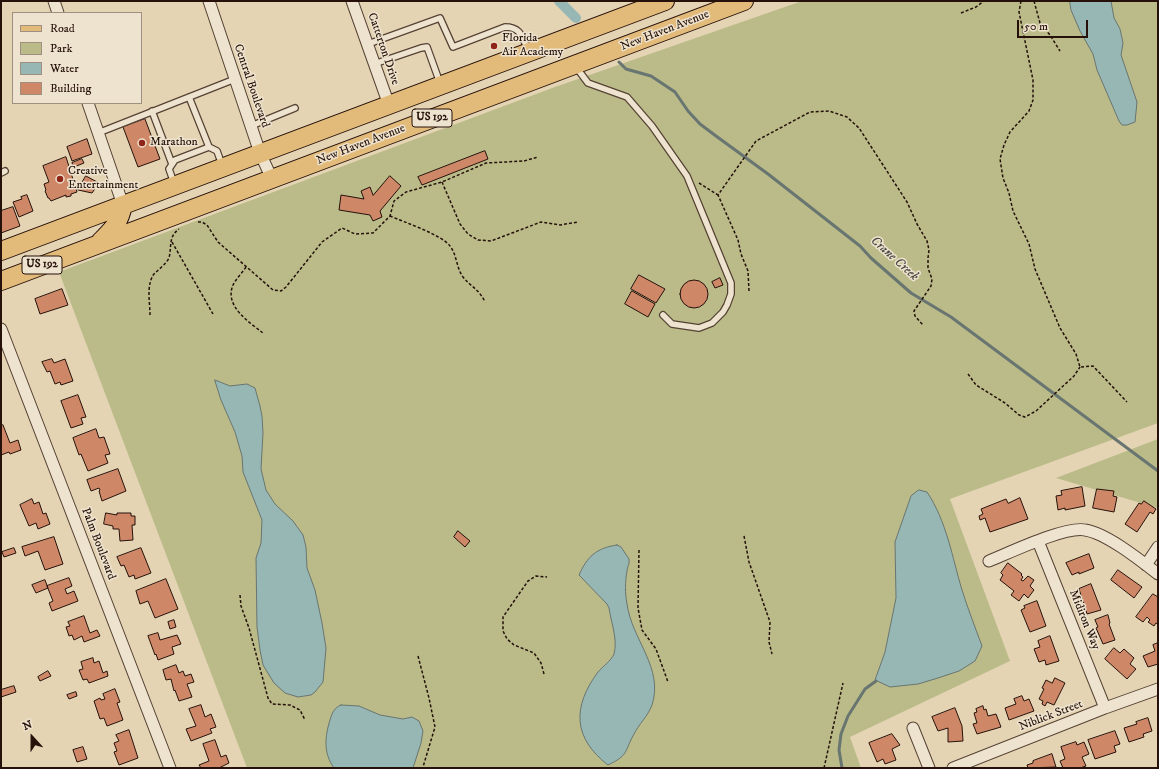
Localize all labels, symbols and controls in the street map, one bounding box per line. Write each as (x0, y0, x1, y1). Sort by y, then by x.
street label: New Haven Avenue (619, 8, 711, 54)
street label: Catterton Drive (364, 11, 402, 87)
legend (12, 12, 142, 104)
scale bar (1019, 12, 1090, 38)
text: 50 m (1024, 19, 1048, 34)
text: Road (50, 21, 75, 36)
place label: Florida Air Academy (502, 32, 563, 60)
text: Park (50, 41, 72, 56)
marker: Florida Air Academy (489, 41, 499, 51)
street label: Central Boulevard (230, 42, 272, 130)
text: Water (50, 61, 79, 76)
text: Building (50, 81, 91, 96)
road number: US 192 (412, 109, 452, 127)
street label: New Haven Avenue (315, 122, 407, 168)
place label: Marathon (150, 136, 198, 150)
marker: Marathon (137, 138, 147, 148)
place label: Creative Entertainment (68, 165, 138, 193)
marker: Creative Entertainment (55, 174, 65, 184)
water label: Crane Creek (867, 233, 921, 285)
road number: US 192 (22, 256, 62, 274)
street label: Palm Boulevard (78, 506, 118, 582)
street label: Midiron Way (1065, 588, 1103, 652)
street label: Niblick Street (1017, 697, 1085, 735)
north arrow (12, 717, 52, 757)
text: N (21, 718, 34, 734)

